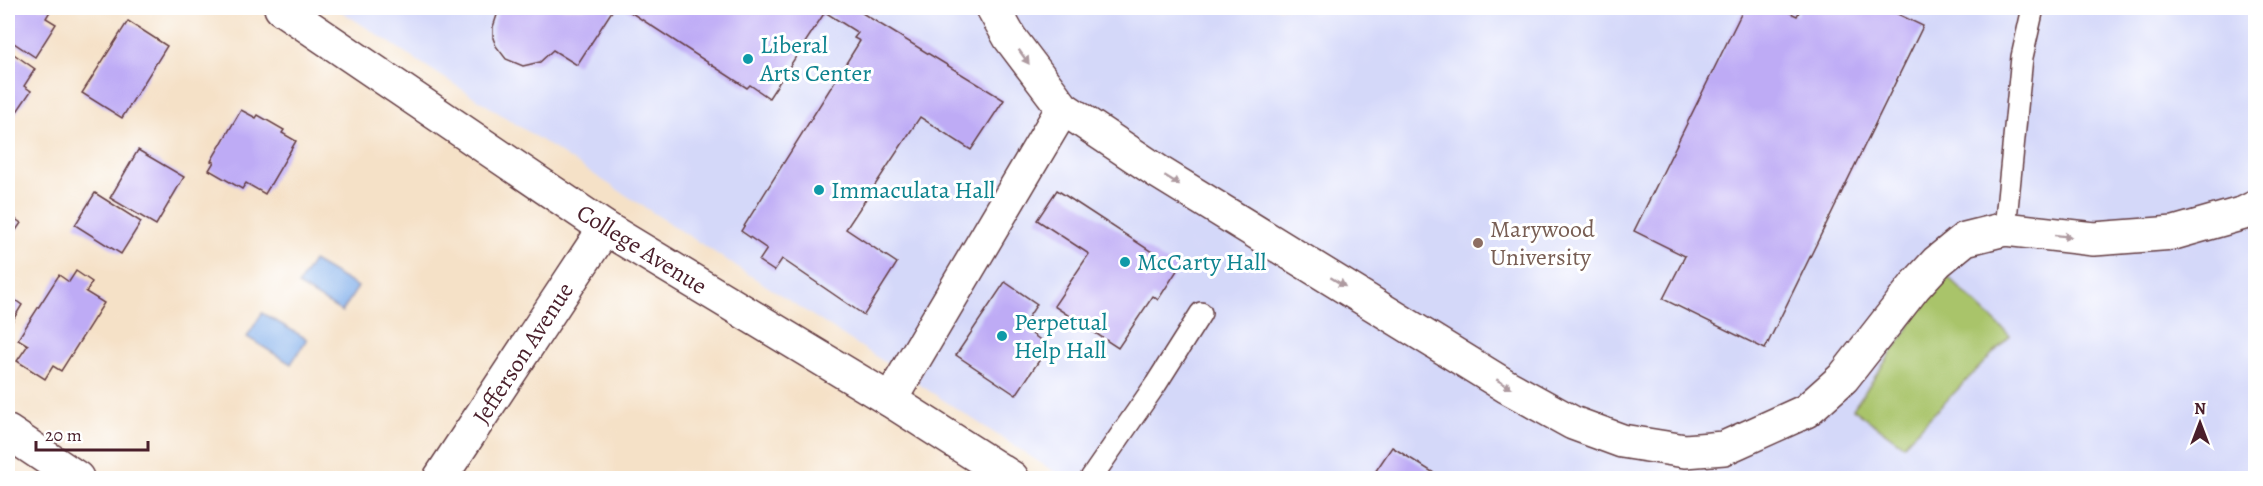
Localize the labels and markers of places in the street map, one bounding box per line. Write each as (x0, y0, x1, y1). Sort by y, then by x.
place label: Liberal Arts Center (759, 29, 871, 89)
marker: Liberal Arts Center (741, 52, 755, 66)
place label: Immaculata Hall (831, 174, 995, 206)
marker: Immaculata Hall (812, 183, 826, 197)
place label: Marywood University (1490, 213, 1595, 273)
marker: Marywood University (1471, 236, 1485, 250)
place label: McCarty Hall (1137, 246, 1266, 278)
marker: McCarty Hall (1118, 255, 1132, 269)
place label: Perpetual Help Hall (1014, 306, 1108, 366)
marker: Perpetual Help Hall (995, 329, 1009, 343)

